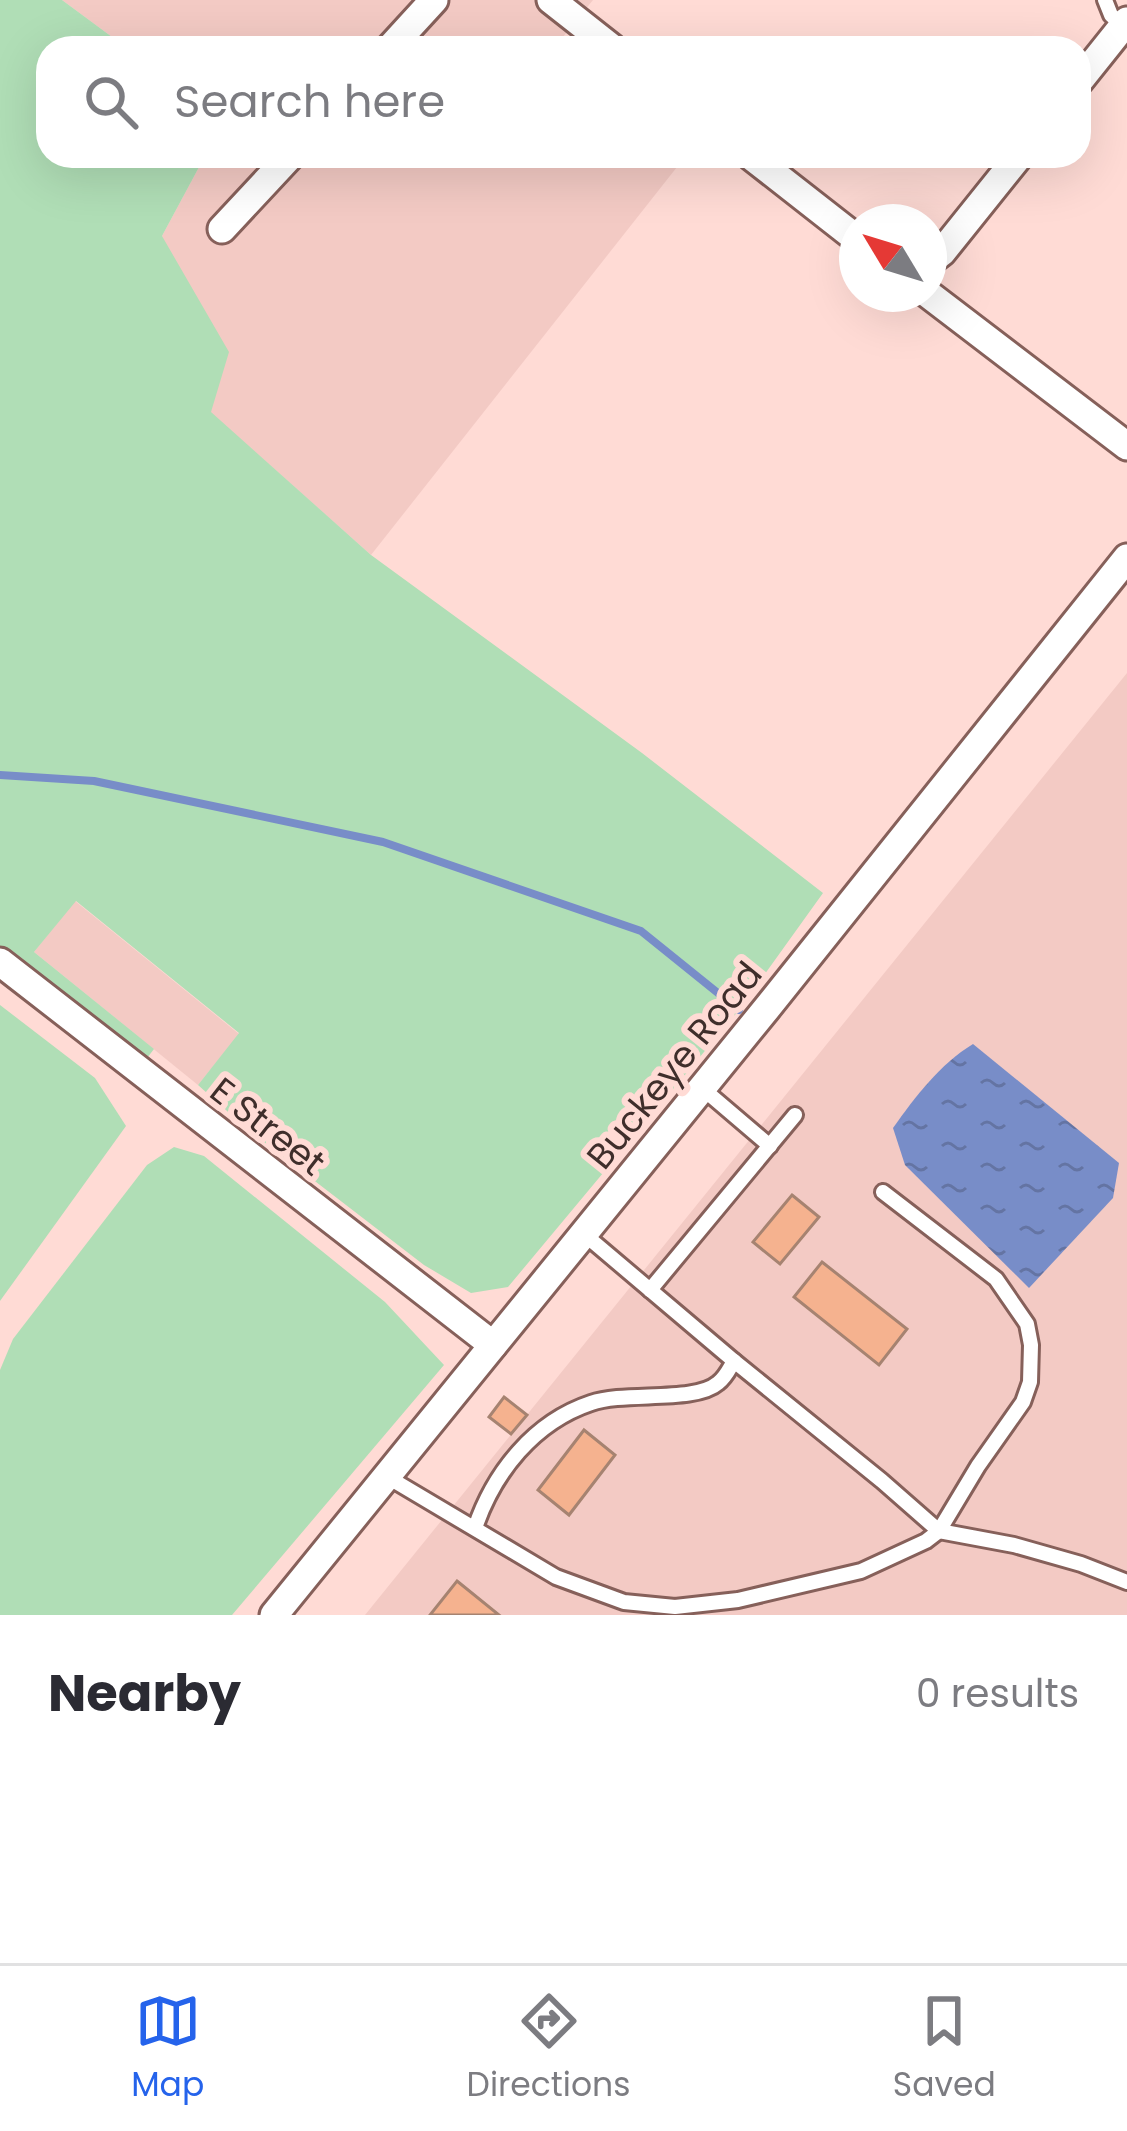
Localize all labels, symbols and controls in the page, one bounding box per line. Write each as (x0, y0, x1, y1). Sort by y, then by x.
search box (36, 36, 1091, 168)
icon: search (78, 69, 144, 135)
text: Search here (174, 70, 445, 133)
north arrow (839, 204, 947, 312)
street label: Buckeye Road (575, 951, 774, 1180)
street label: E Street (199, 1065, 336, 1188)
text: Nearby (48, 1657, 241, 1729)
text: 0 results (916, 1666, 1079, 1721)
tab: Map (131, 1988, 204, 2110)
tab: Directions (467, 1988, 630, 2110)
tab: Saved (893, 1988, 996, 2110)

